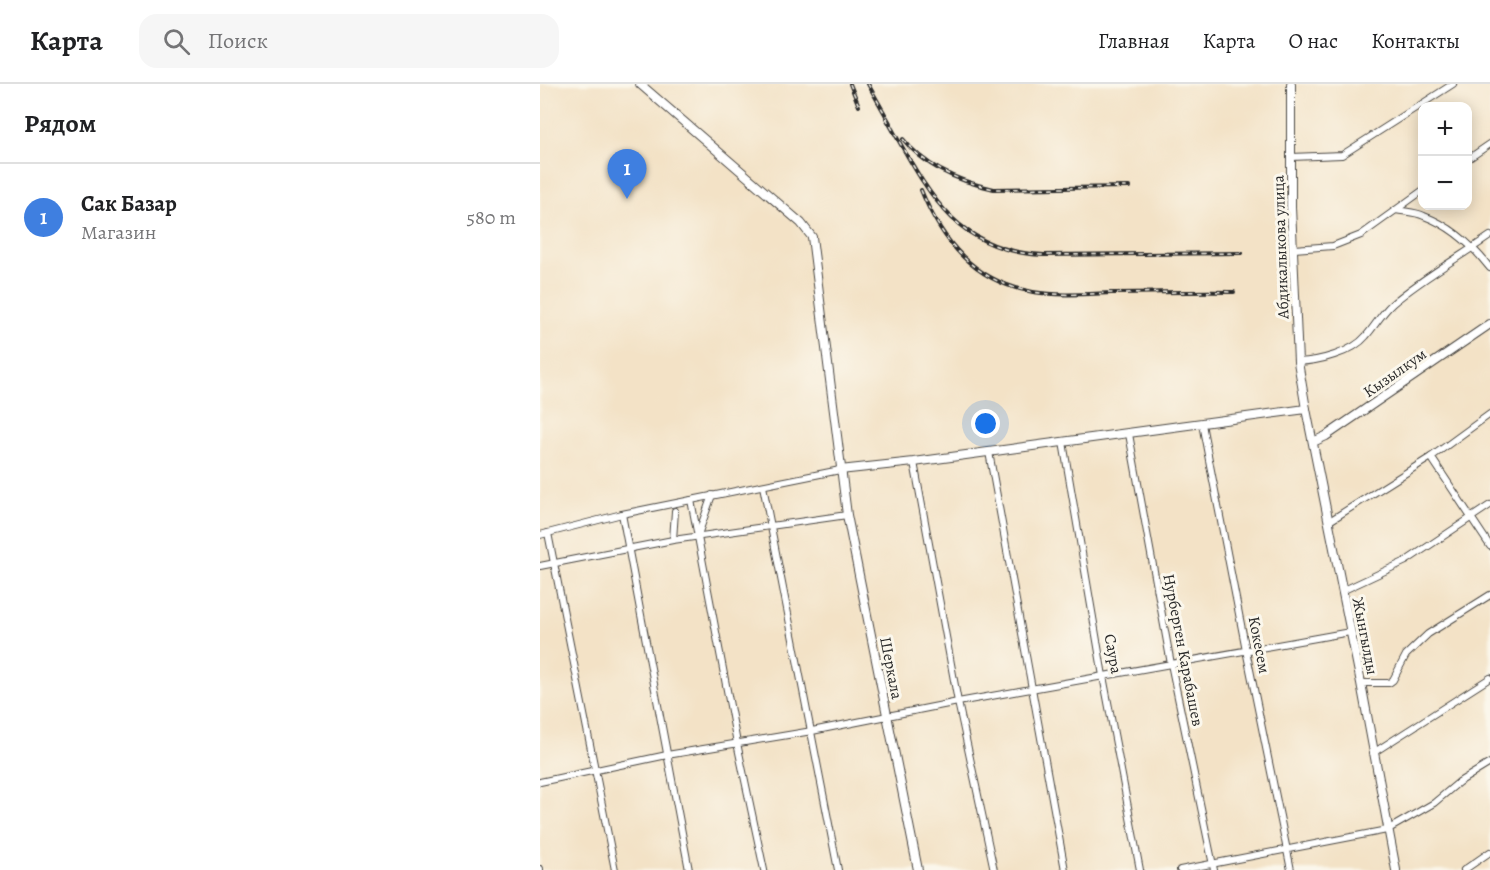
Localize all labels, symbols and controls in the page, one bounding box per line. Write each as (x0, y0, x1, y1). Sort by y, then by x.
search box (139, 14, 559, 68)
text: Карта (30, 22, 103, 60)
icon: search (160, 25, 193, 58)
text: Поиск (208, 26, 268, 56)
text: Главная (1098, 27, 1170, 55)
text: Карта (1203, 27, 1255, 55)
text: О нас (1288, 27, 1338, 55)
text: Контакты (1371, 27, 1460, 55)
map controls (1418, 102, 1472, 210)
button: + (1418, 102, 1472, 156)
text: Рядом (24, 106, 96, 141)
pin: 1 (608, 150, 646, 199)
button: − (1418, 156, 1472, 210)
street label: Абдикалыкова улица (1267, 174, 1295, 320)
text: Сак Базар (81, 189, 177, 219)
text: 1 (40, 204, 47, 231)
text: 580 m (466, 204, 516, 231)
text: Магазин (81, 219, 156, 246)
street label: Кызылкум (1359, 343, 1431, 403)
your location (971, 409, 1000, 438)
street label: Нурберген Карабашев (1157, 572, 1209, 728)
street label: Жынгылды (1347, 595, 1383, 677)
street label: Кокесем (1243, 615, 1275, 676)
street label: Саура (1099, 632, 1127, 676)
street label: Шеркала (874, 635, 908, 702)

